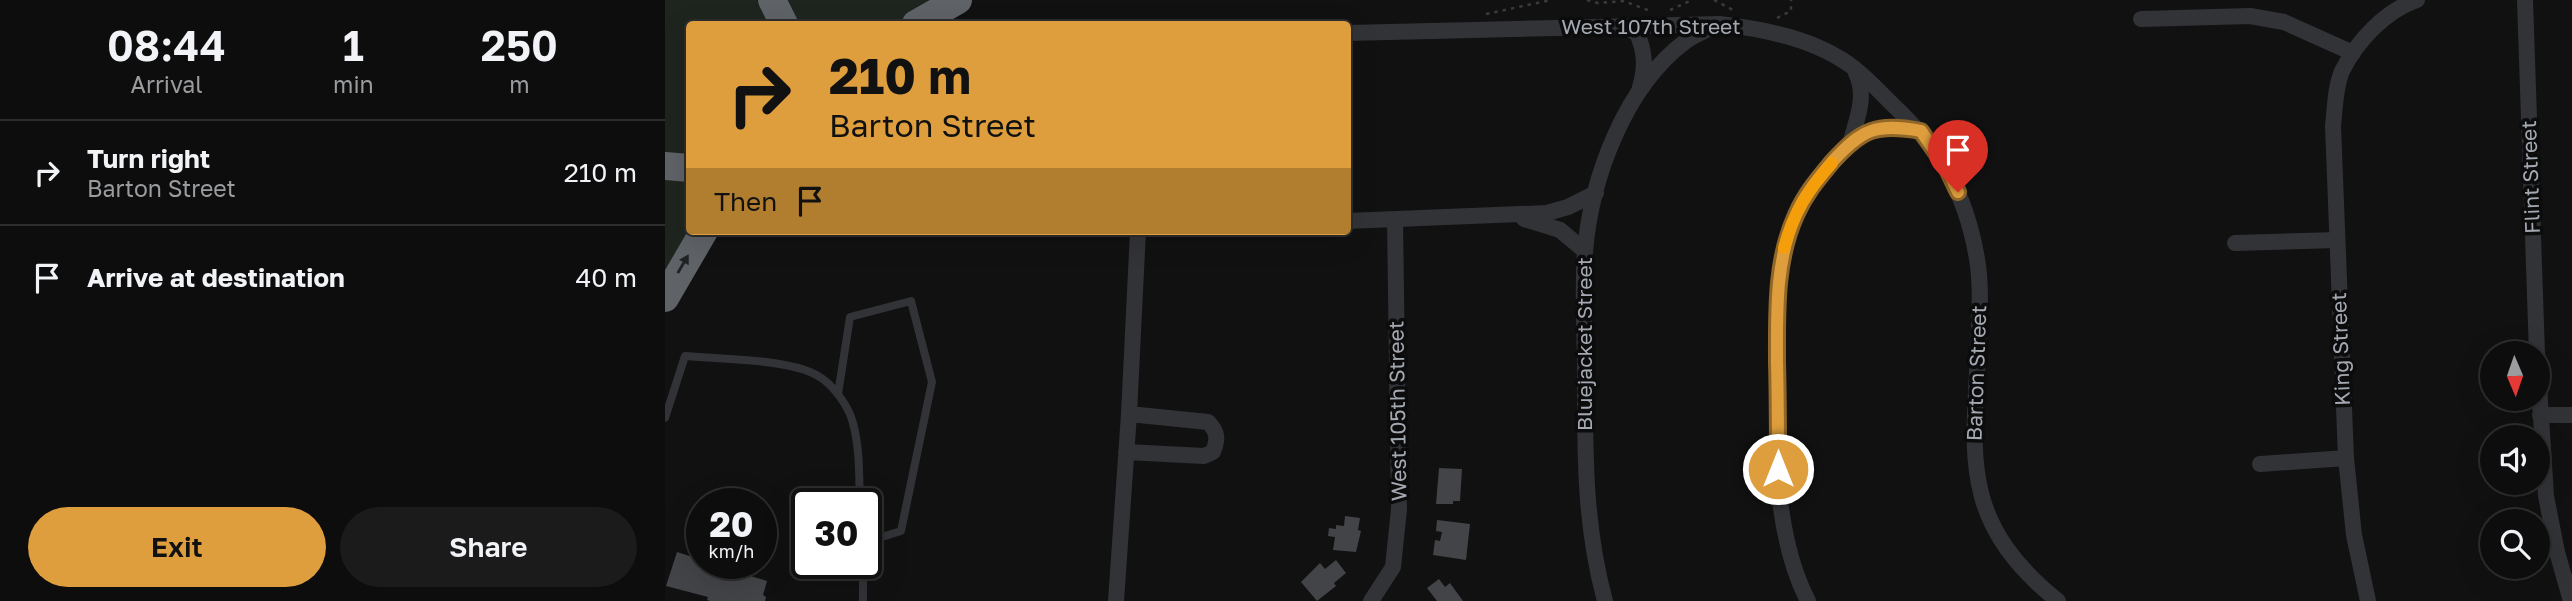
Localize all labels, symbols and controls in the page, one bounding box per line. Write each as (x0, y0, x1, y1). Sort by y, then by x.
street label: West 107th Street (1561, 13, 1741, 39)
text: 08:44 (107, 20, 226, 70)
text: 1 (343, 20, 364, 70)
text: 250 (481, 20, 558, 70)
text: 210 m (829, 46, 971, 105)
icon: right (714, 49, 805, 140)
text: Arrival (131, 70, 203, 98)
text: min (333, 70, 374, 98)
text: m (509, 70, 530, 98)
text: Barton Street (829, 106, 1036, 144)
pin (1928, 120, 1988, 192)
street label: Flint Street (2515, 120, 2545, 234)
icon: arrive (1939, 131, 1977, 169)
text: Turn right (87, 143, 210, 174)
icon: right (28, 154, 66, 192)
text: 210 m (564, 157, 637, 188)
text: Barton Street (87, 174, 236, 202)
icon: arrive (791, 182, 829, 220)
text: Then (714, 186, 777, 217)
one-way arrow (677, 254, 690, 273)
street label: Bluejacket Street (1571, 257, 1597, 431)
icon: arrive (28, 259, 66, 297)
text: Arrive at destination (87, 262, 345, 293)
text: 40 m (576, 262, 637, 293)
street label: King Street (2325, 292, 2355, 406)
street label: Barton Street (1961, 305, 1991, 441)
street label: West 105th Street (1382, 321, 1412, 501)
north arrow (2480, 341, 2550, 411)
map controls (2480, 341, 2550, 579)
button: sound (2480, 425, 2550, 495)
position arrow (1741, 432, 1815, 506)
speed limit sign: 30 (791, 488, 882, 579)
text: 20 (709, 503, 754, 545)
button: Exit (28, 507, 326, 587)
button: Share (340, 507, 637, 587)
button: search (2480, 509, 2550, 579)
text: km/h (709, 540, 754, 562)

